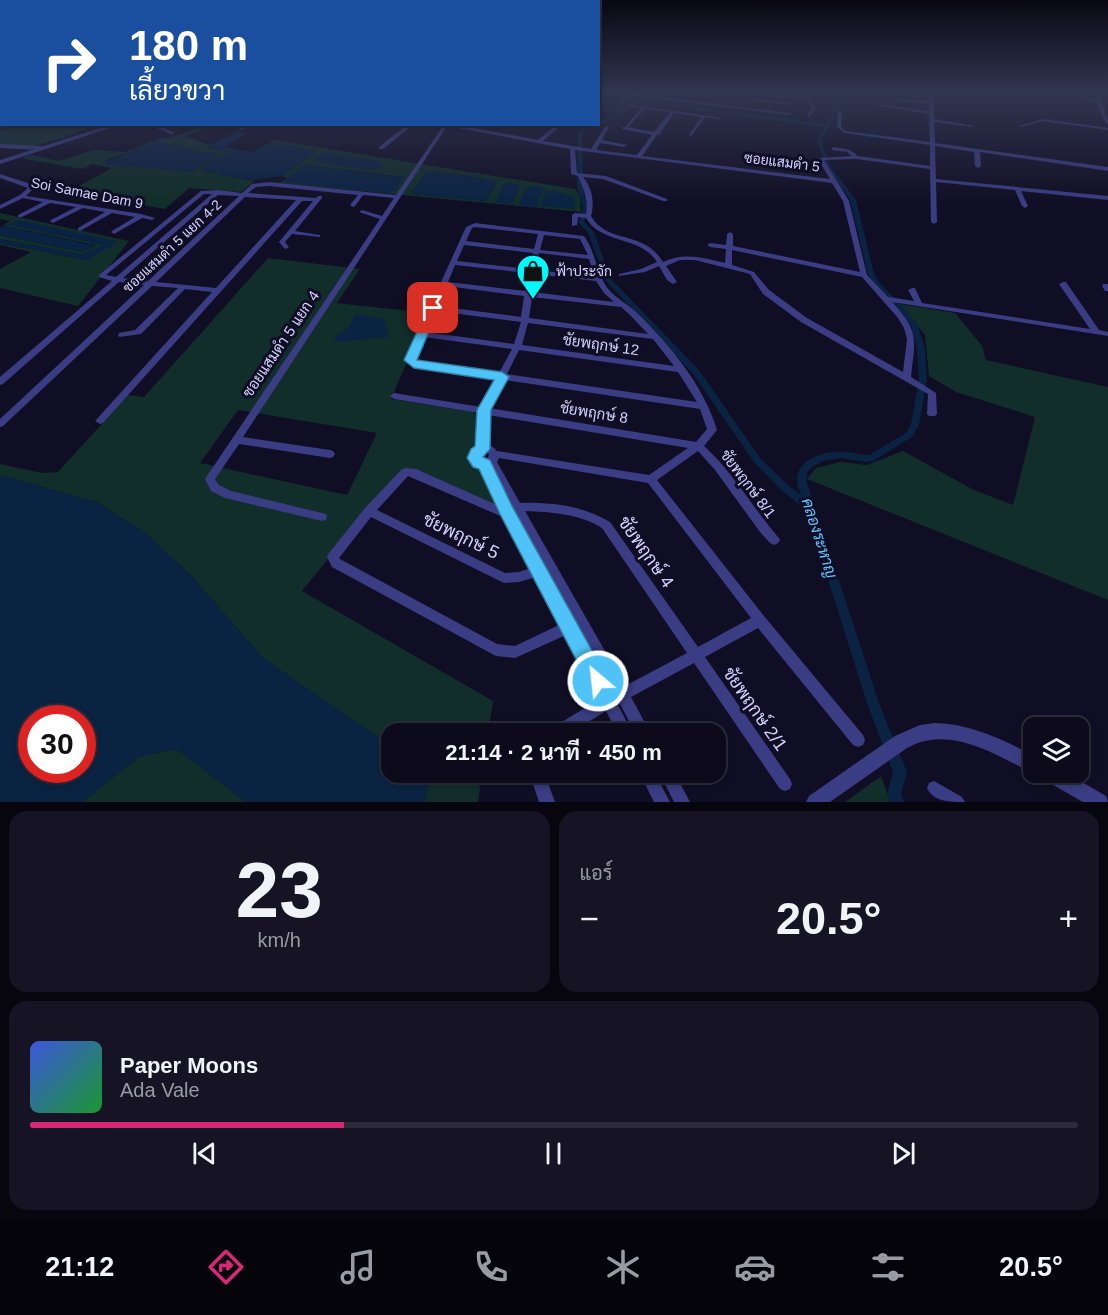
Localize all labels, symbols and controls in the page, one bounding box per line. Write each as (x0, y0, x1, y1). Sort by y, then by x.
text: 180 m (129, 22, 248, 69)
icon: right (30, 24, 108, 102)
text: เลี้ยวขวา (129, 76, 225, 106)
street label: ซอยแสมดำ 5 (743, 149, 821, 175)
street label: Soi Samae Dam 9 (30, 174, 144, 212)
street label: ซอยแสมดำ 5 แยก 4-2 (120, 196, 225, 296)
shop icon: ฟ้าประจัก (515, 253, 551, 300)
place label: ฟ้าประจัก (556, 262, 612, 279)
pin (407, 282, 458, 333)
street label: ซอยแสมดำ 5 แยก 4 (239, 287, 322, 400)
icon: arrive (416, 291, 449, 324)
street label: ชัยพฤกษ์ 12 (562, 330, 640, 359)
street label: ชัยพฤกษ์ 8 (559, 398, 629, 427)
street label: ชัยพฤกษ์ 8/1 (716, 446, 780, 522)
water label: คลองระหาญ (798, 496, 841, 581)
street label: ชัยพฤกษ์ 5 (419, 506, 504, 564)
street label: ชัยพฤกษ์ 4 (613, 511, 680, 592)
position arrow (566, 649, 630, 713)
street label: ชัยพฤกษ์ 2/1 (718, 662, 794, 755)
speed limit sign: 30 (18, 705, 96, 783)
map controls (1023, 717, 1089, 783)
button: layers (1023, 717, 1089, 783)
text: 21:14 · 2 นาที · 450 m (445, 740, 662, 765)
text: 23 (236, 846, 323, 934)
text: แอร์ (580, 862, 613, 884)
text: 20.5° (776, 893, 882, 944)
text: − (580, 900, 599, 937)
text: + (1059, 900, 1078, 937)
text: km/h (258, 929, 301, 951)
text: Paper Moons (120, 1053, 258, 1078)
text: Ada Vale (120, 1079, 200, 1101)
icon: previous (188, 1137, 221, 1170)
icon: pause (537, 1137, 570, 1170)
icon: next (887, 1137, 920, 1170)
icon: directions (205, 1246, 247, 1288)
icon: music (337, 1246, 379, 1288)
icon: phone (470, 1246, 512, 1288)
icon: climate (602, 1246, 644, 1288)
icon: car (734, 1246, 776, 1288)
icon: filters (867, 1246, 909, 1288)
text: 21:12 (45, 1252, 114, 1282)
text: 20.5° (999, 1252, 1063, 1282)

